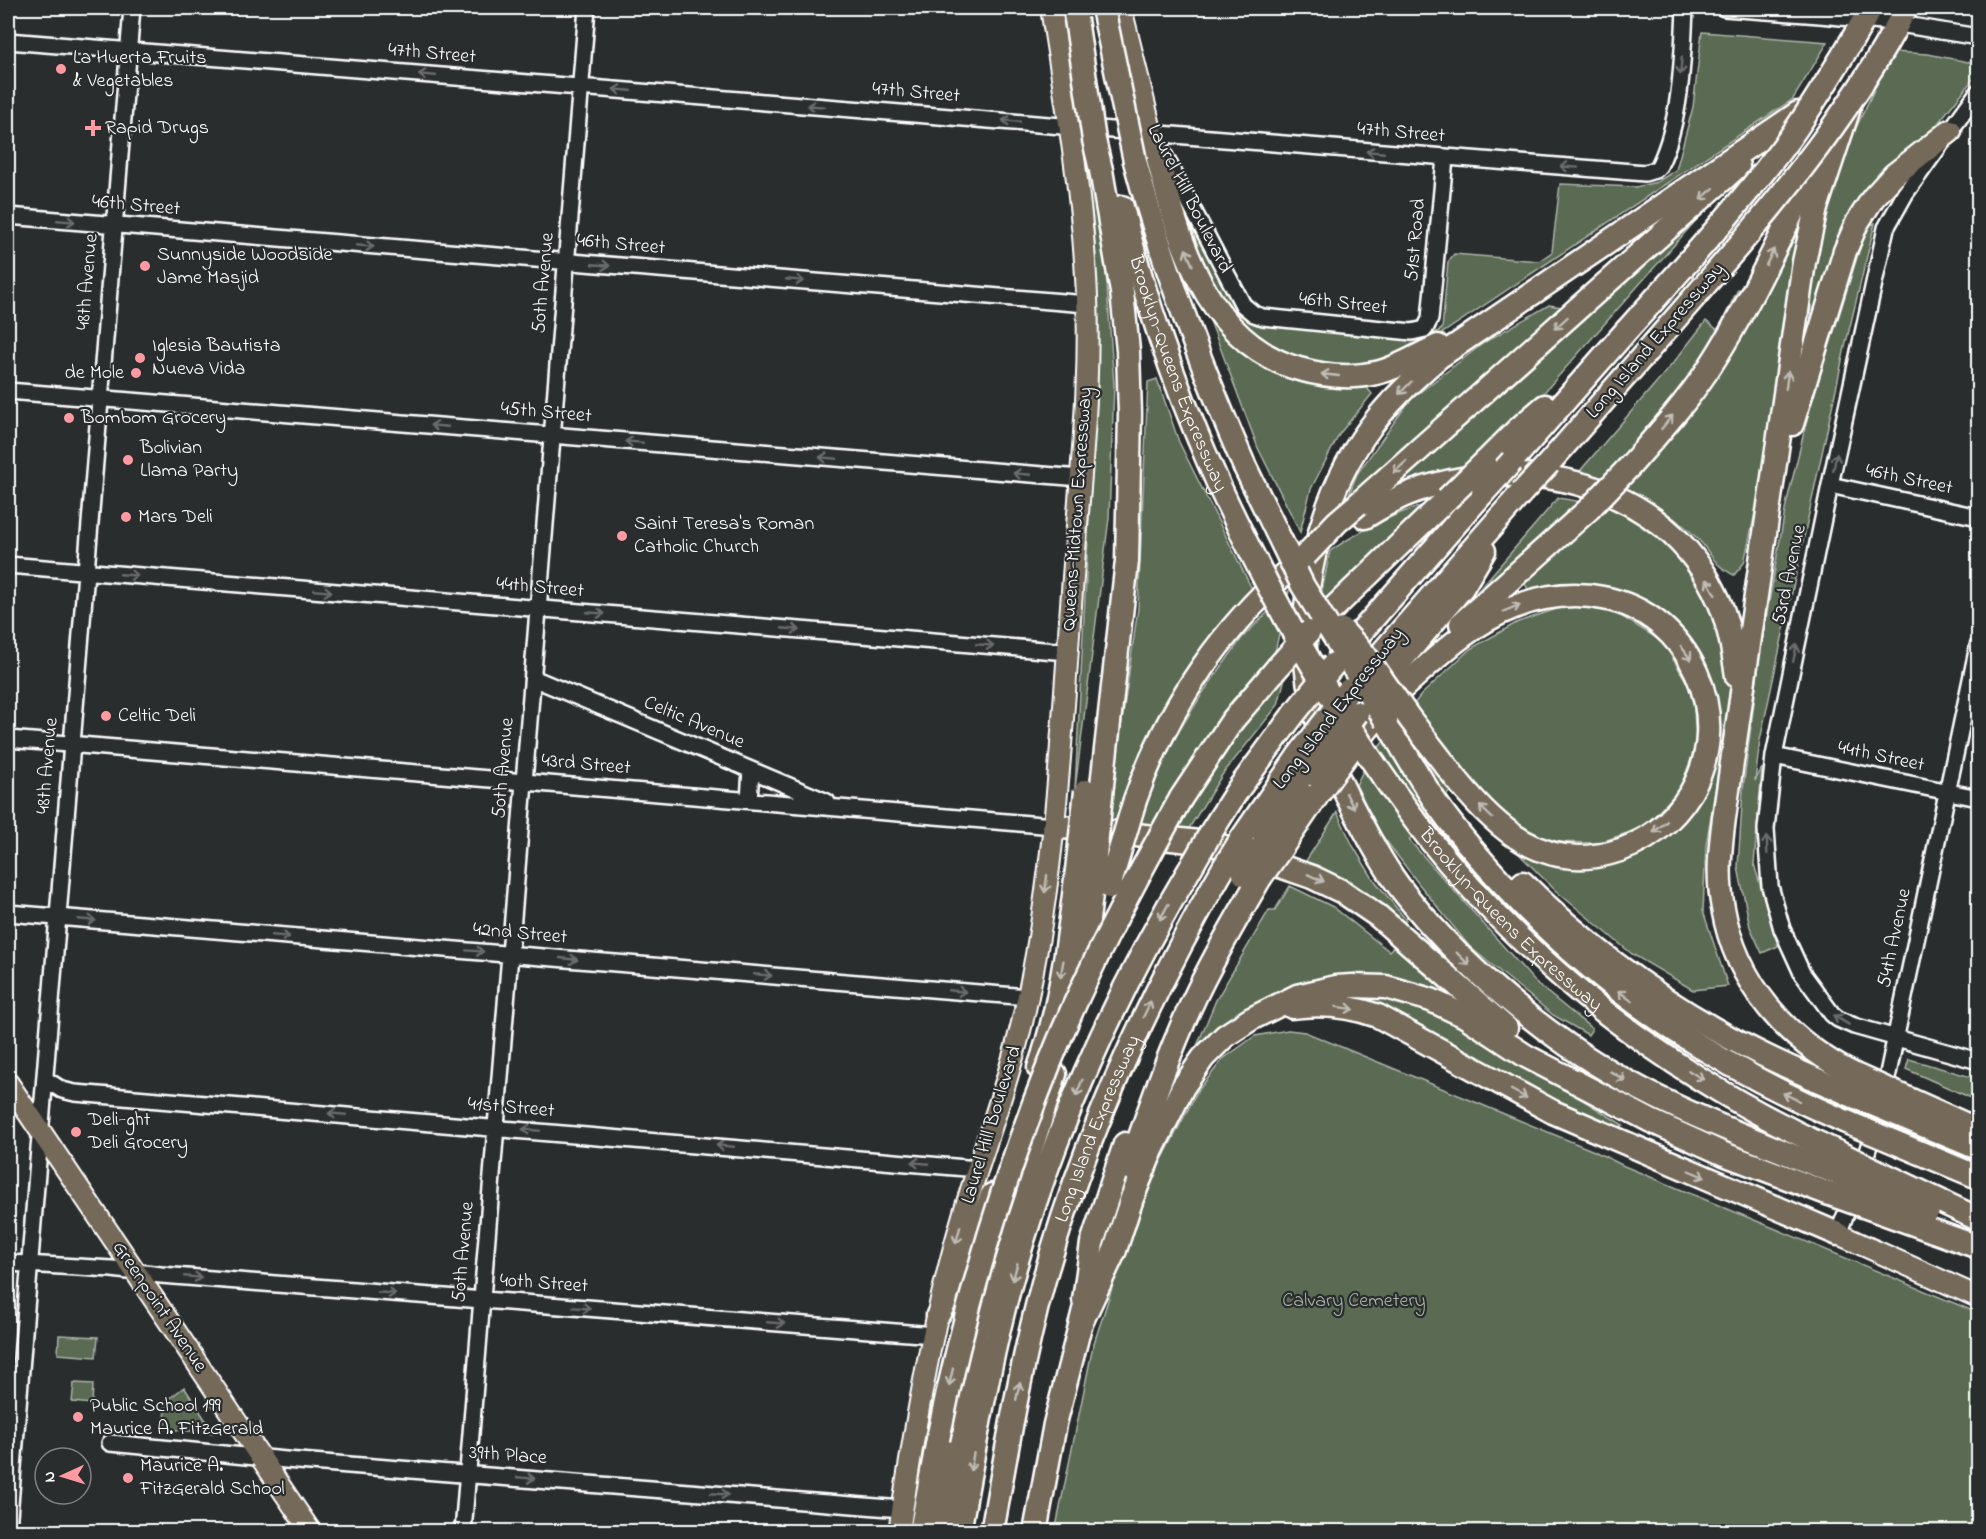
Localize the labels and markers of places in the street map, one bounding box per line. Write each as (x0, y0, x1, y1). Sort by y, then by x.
place label: La Huerta Fruits & Vegetables (73, 44, 206, 97)
marker: La Huerta Fruits & Vegetables (54, 62, 68, 76)
place label: Rapid Drugs (105, 114, 209, 144)
marker: Rapid Drugs (86, 121, 100, 135)
place label: Sunnyside Woodside Jame Masjid (157, 241, 333, 293)
marker: Sunnyside Woodside Jame Masjid (138, 259, 152, 273)
place label: Iglesia Bautista Nueva Vida (152, 332, 280, 384)
marker: Iglesia Bautista Nueva Vida (133, 351, 147, 365)
place label: de Mole (65, 359, 124, 388)
marker: de Mole (129, 366, 143, 380)
place label: Bombom Grocery (80, 404, 226, 433)
marker: Bombom Grocery (62, 411, 76, 425)
place label: Bolivian Llama Party (139, 434, 238, 486)
marker: Bolivian Llama Party (121, 453, 135, 467)
place label: Mars Deli (138, 503, 213, 532)
marker: Mars Deli (119, 510, 133, 524)
place label: Saint Teresa's Roman Catholic Church (634, 510, 814, 562)
marker: Saint Teresa's Roman Catholic Church (615, 529, 629, 543)
place label: Celtic Deli (118, 702, 196, 731)
marker: Celtic Deli (99, 709, 113, 723)
place label: Deli-ght Deli Grocery (87, 1106, 188, 1158)
marker: Deli-ght Deli Grocery (69, 1125, 83, 1139)
place label: Public School 199 Maurice A. FitzGerald (90, 1392, 263, 1444)
marker: Public School 199 Maurice A. FitzGerald (71, 1410, 85, 1424)
place label: Maurice A. FitzGerald School (139, 1452, 285, 1504)
marker: Maurice A. FitzGerald School (121, 1471, 135, 1485)

